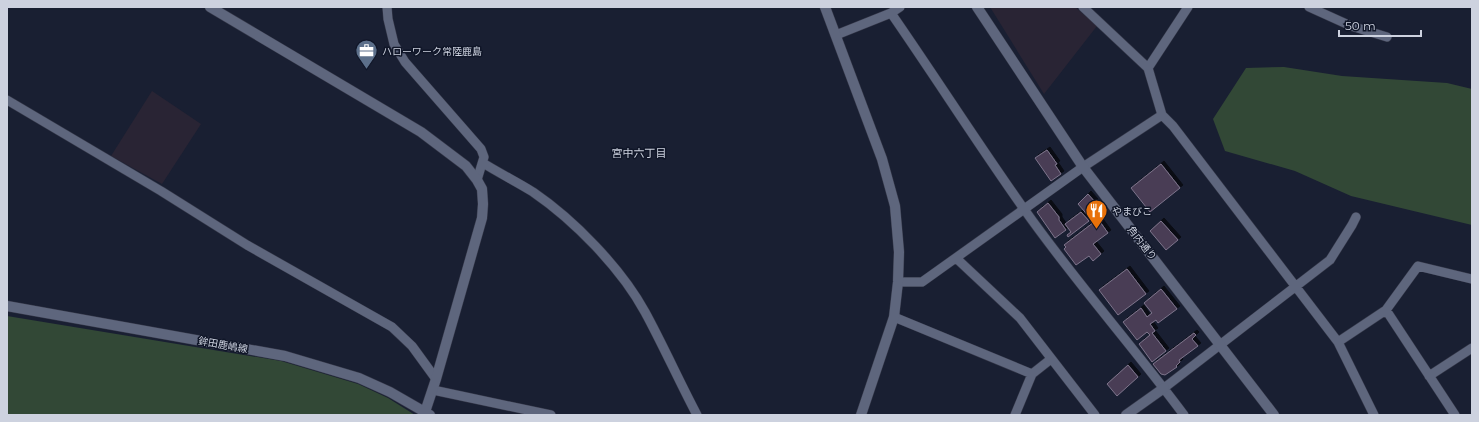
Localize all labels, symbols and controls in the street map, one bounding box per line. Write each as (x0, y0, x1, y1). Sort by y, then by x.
scale bar (1339, 12, 1421, 38)
text: 50 m (1345, 18, 1376, 33)
office icon: ハローワーク常陸鹿島 (353, 38, 379, 71)
place label: ハローワーク常陸鹿島 (382, 45, 482, 58)
district label: 宮中六丁目 (612, 146, 667, 160)
restaurant icon: やまびこ (1083, 198, 1109, 231)
place label: やまびこ (1112, 205, 1152, 218)
street label: 角内通り (1125, 223, 1159, 263)
street label: 鉾田鹿嶋線 (197, 334, 249, 356)

